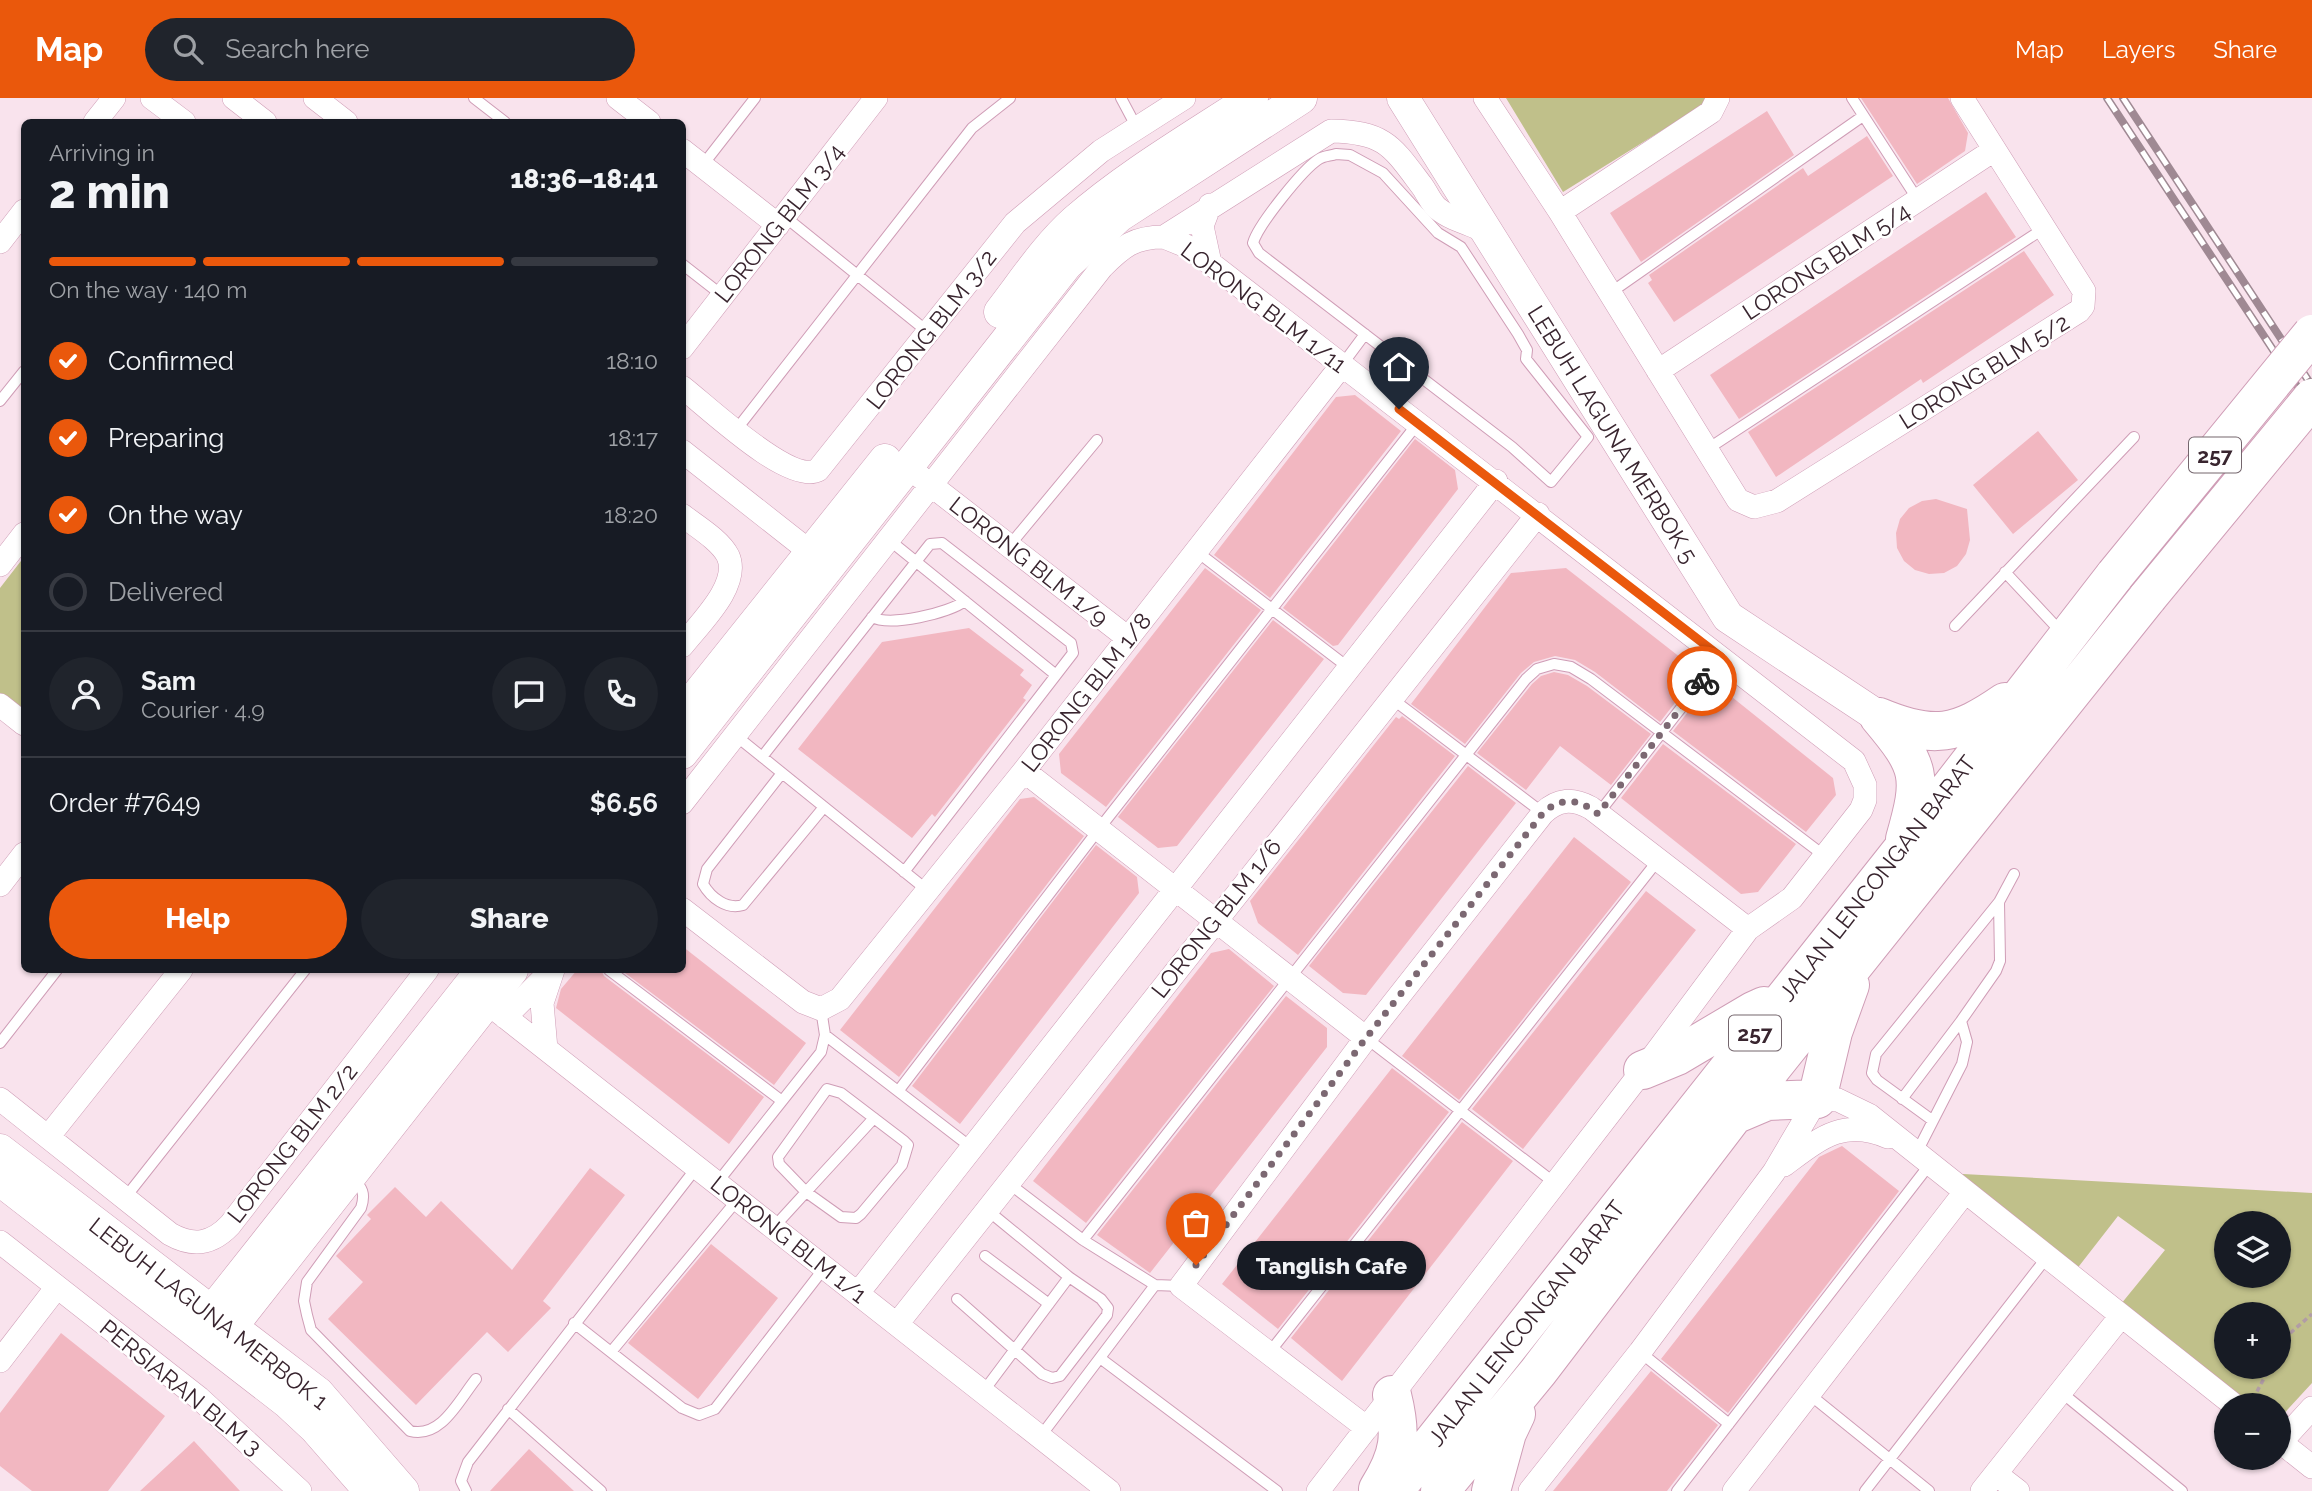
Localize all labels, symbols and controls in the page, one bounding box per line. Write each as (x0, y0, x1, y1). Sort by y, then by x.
search box (145, 18, 635, 81)
text: Map (35, 30, 103, 69)
icon: search (169, 30, 207, 68)
text: Search here (225, 34, 370, 64)
text: Map (2015, 35, 2064, 64)
text: Layers (2102, 35, 2175, 64)
text: Share (2213, 35, 2277, 64)
street label: LORONG BLM 3/4 (709, 138, 849, 308)
text: Arriving in (49, 139, 155, 166)
text: 18:36–18:41 (510, 164, 658, 194)
text: 2 min (49, 165, 170, 219)
street label: LORONG BLM 5/4 (1737, 197, 1915, 325)
street label: LORONG BLM 1/11 (1176, 236, 1352, 378)
street label: LORONG BLM 3/2 (860, 244, 1002, 414)
text: On the way · 140 m (49, 276, 247, 303)
street label: LEBUH LAGUNA MERBOK 5 (1523, 300, 1703, 568)
street label: LORONG BLM 5/2 (1894, 308, 2074, 434)
pin (1369, 337, 1429, 409)
icon: check (49, 342, 87, 380)
text: Confirmed (108, 346, 234, 376)
text: 18:10 (606, 347, 658, 374)
icon: home (1380, 348, 1418, 386)
icon: check (49, 419, 87, 457)
text: Preparing (108, 423, 224, 453)
text: 18:17 (608, 424, 658, 451)
road number: 257 (2189, 438, 2241, 472)
street label: LORONG BLM 1/9 (944, 491, 1114, 631)
icon: check (49, 496, 87, 534)
text: On the way (108, 500, 243, 530)
text: 18:20 (604, 501, 658, 528)
text: Delivered (108, 577, 223, 607)
street label: LORONG BLM 1/8 (1016, 607, 1156, 777)
courier (1667, 646, 1737, 716)
button: person (49, 657, 123, 731)
button: chat (492, 657, 566, 731)
button: phone (584, 657, 658, 731)
icon: bike (1683, 662, 1721, 700)
text: Sam (141, 666, 196, 696)
text: Courier · 4.9 (141, 696, 265, 723)
street label: JALAN LENCONGAN BARAT (1773, 750, 1981, 1006)
text: Order #7649 (49, 788, 200, 818)
text: $6.56 (590, 788, 658, 818)
street label: LORONG BLM 1/6 (1146, 833, 1286, 1003)
button: Help (49, 879, 347, 959)
button: Share (361, 879, 658, 959)
road number: 257 (1729, 1016, 1781, 1051)
street label: LORONG BLM 2/2 (221, 1058, 363, 1228)
street label: LORONG BLM 1/1 (706, 1170, 872, 1308)
pin (1166, 1193, 1226, 1265)
street label: JALAN LENCONGAN BARAT (1422, 1195, 1630, 1451)
icon: bag (1177, 1204, 1215, 1242)
street label: LEBUH LAGUNA MERBOK 1 (84, 1211, 334, 1415)
map controls (2214, 1211, 2291, 1470)
button: layers (2214, 1211, 2291, 1288)
callout: Tanglish Cafe (1238, 1240, 1427, 1290)
text: Tanglish Cafe (1256, 1252, 1407, 1279)
button: + (2214, 1302, 2291, 1379)
street label: PERSIARAN BLM 3 (95, 1314, 267, 1460)
button: − (2214, 1393, 2291, 1470)

